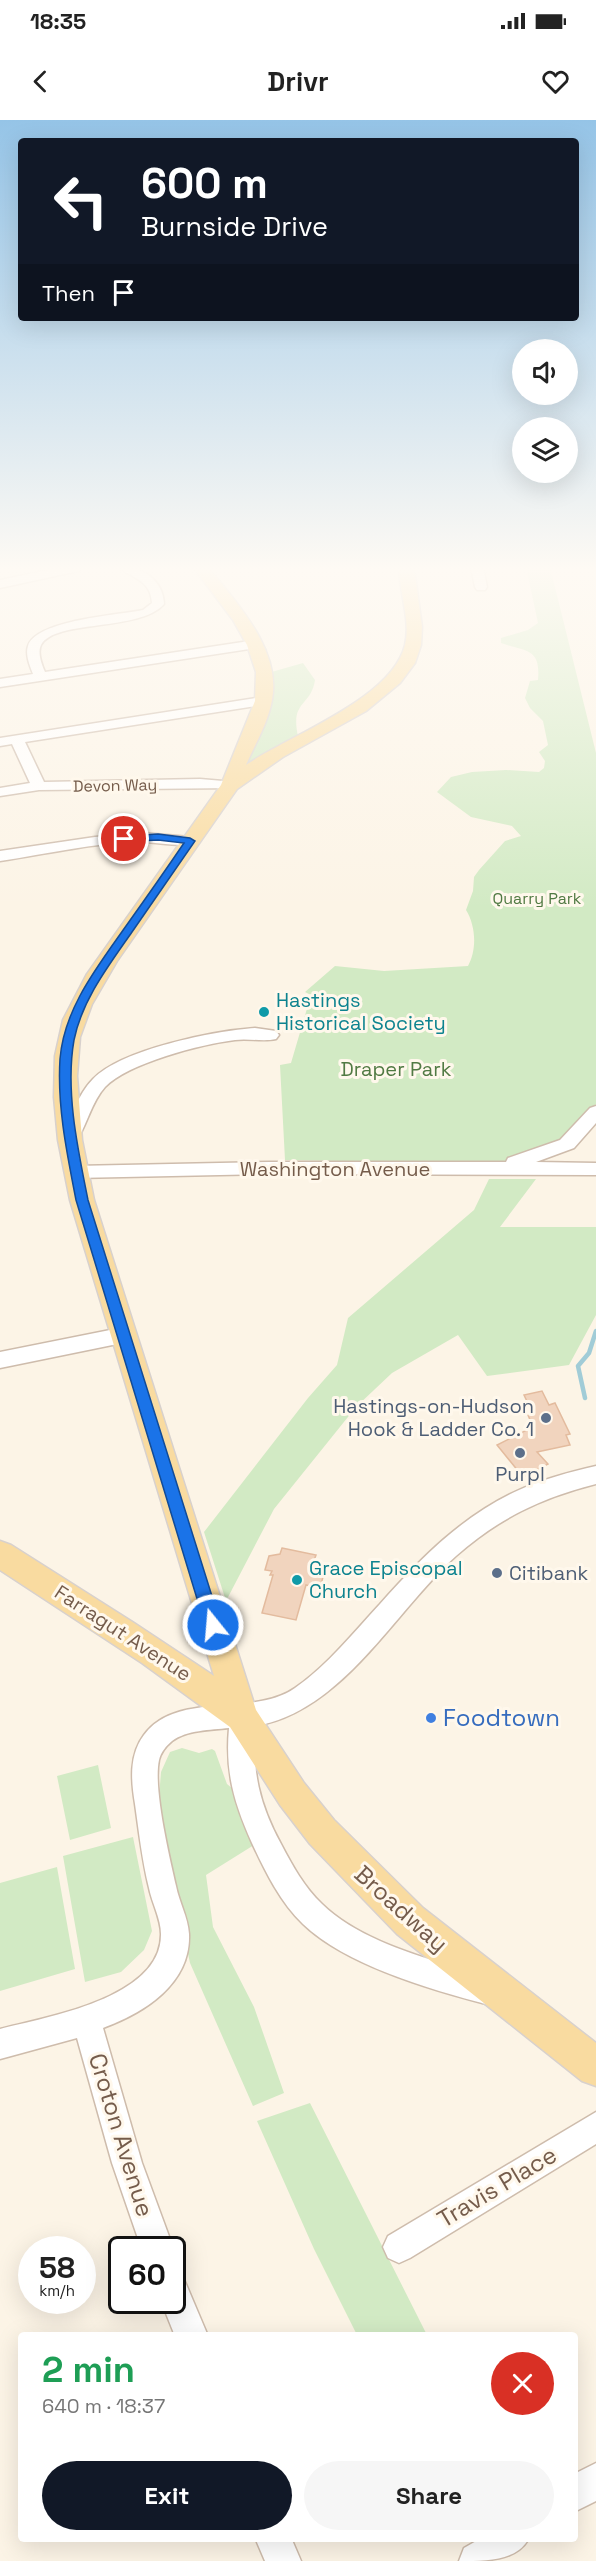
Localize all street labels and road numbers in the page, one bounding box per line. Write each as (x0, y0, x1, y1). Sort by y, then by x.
street label: Devon Way (73, 774, 157, 797)
street label: Washington Avenue (240, 1156, 430, 1182)
street label: Farragut Avenue (50, 1579, 196, 1687)
street label: Broadway (348, 1858, 455, 1959)
street label: Croton Avenue (82, 2049, 161, 2220)
street label: Travis Place (431, 2139, 562, 2234)

